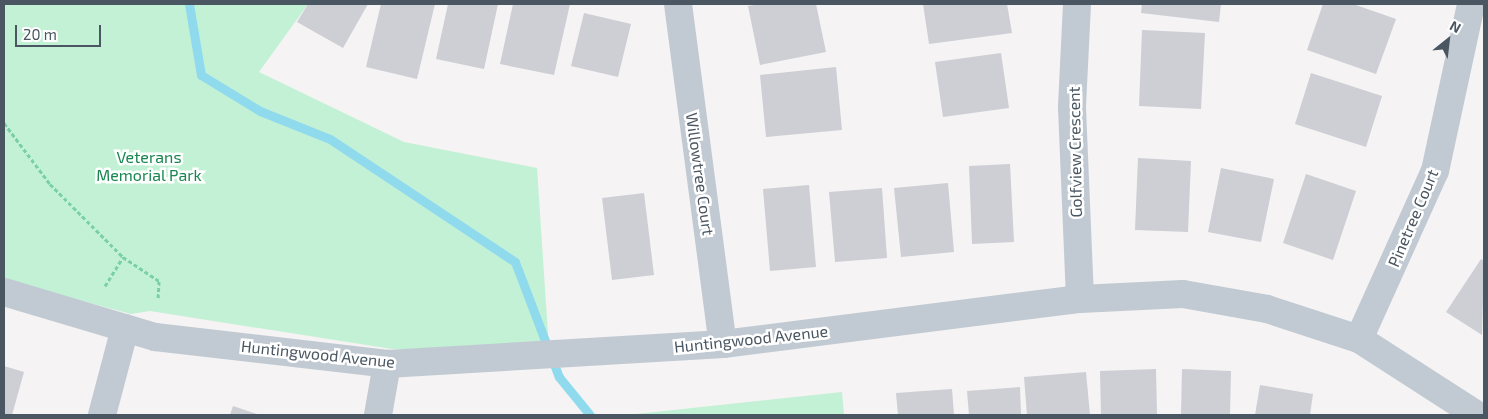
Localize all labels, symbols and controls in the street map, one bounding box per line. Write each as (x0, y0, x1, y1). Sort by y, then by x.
scale bar (18, 15, 104, 47)
north arrow (1423, 15, 1473, 65)
text: N (1447, 17, 1464, 36)
text: 20 m (23, 25, 57, 43)
street label: Golfview Crescent (1064, 86, 1086, 218)
street label: Willowtree Court (682, 111, 718, 237)
park label: Veterans Memorial Park (96, 147, 202, 185)
street label: Pinetree Court (1384, 166, 1442, 270)
street label: Huntingwood Avenue (673, 321, 829, 357)
street label: Huntingwood Avenue (240, 336, 396, 372)

